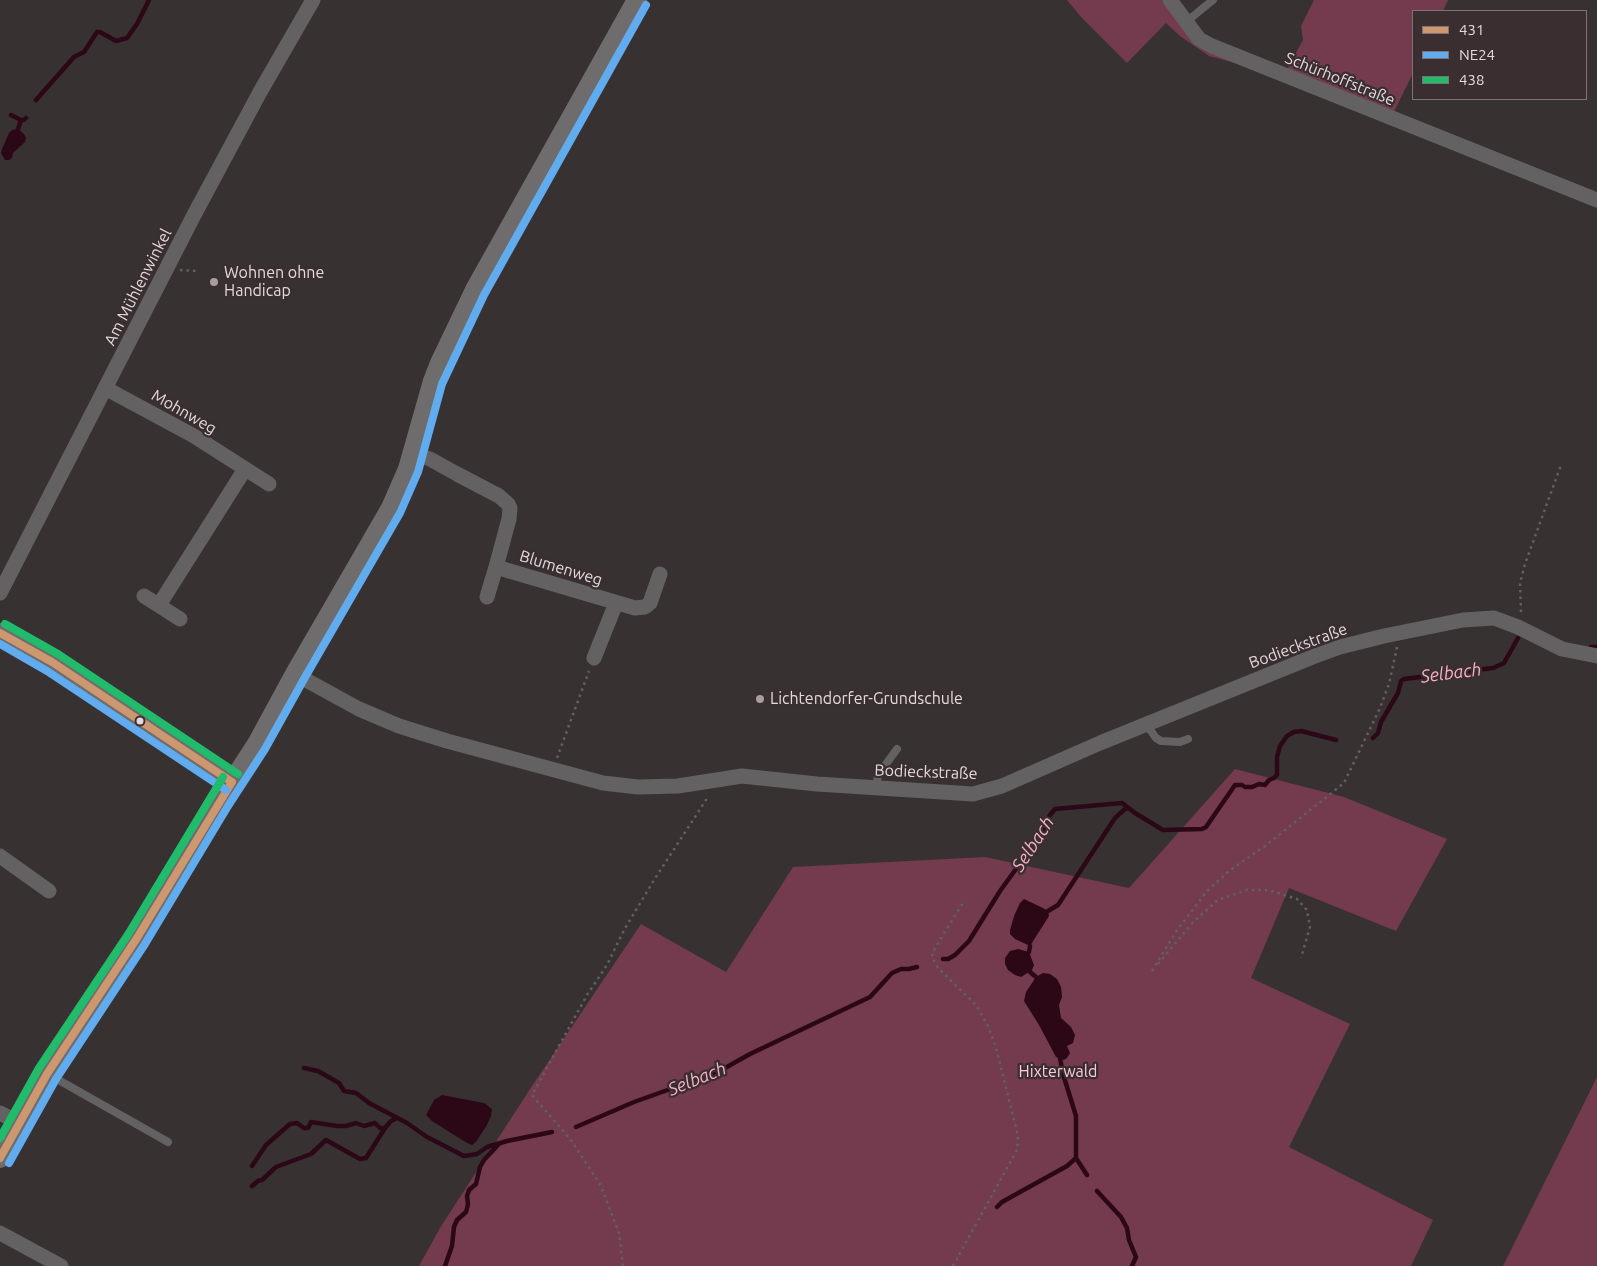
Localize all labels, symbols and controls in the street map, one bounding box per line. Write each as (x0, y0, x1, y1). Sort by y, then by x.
legend (1412, 10, 1587, 100)
text: 431 (1459, 21, 1484, 38)
text: NE24 (1459, 46, 1495, 63)
street label: Schürhoffstraße (1282, 48, 1398, 110)
text: 438 (1459, 71, 1484, 88)
street label: Am Mühlenwinkel (100, 225, 176, 349)
place label: Wohnen ohne Handicap (224, 263, 324, 301)
marker: Wohnen ohne Handicap (208, 276, 220, 288)
street label: Mohnweg (148, 386, 220, 438)
street label: Blumenweg (517, 546, 605, 590)
street label: Bodieckstraße (1246, 619, 1350, 673)
water label: Selbach (1419, 659, 1483, 687)
place label: Lichtendorfer-Grundschule (770, 689, 963, 709)
marker: Lichtendorfer-Grundschule (754, 693, 766, 705)
unlabelled marker (135, 716, 145, 726)
street label: Bodieckstraße (874, 761, 978, 783)
water label: Selbach (1007, 812, 1059, 876)
water label: Selbach (665, 1058, 729, 1100)
park label: Hixterwald (1019, 1062, 1097, 1082)

